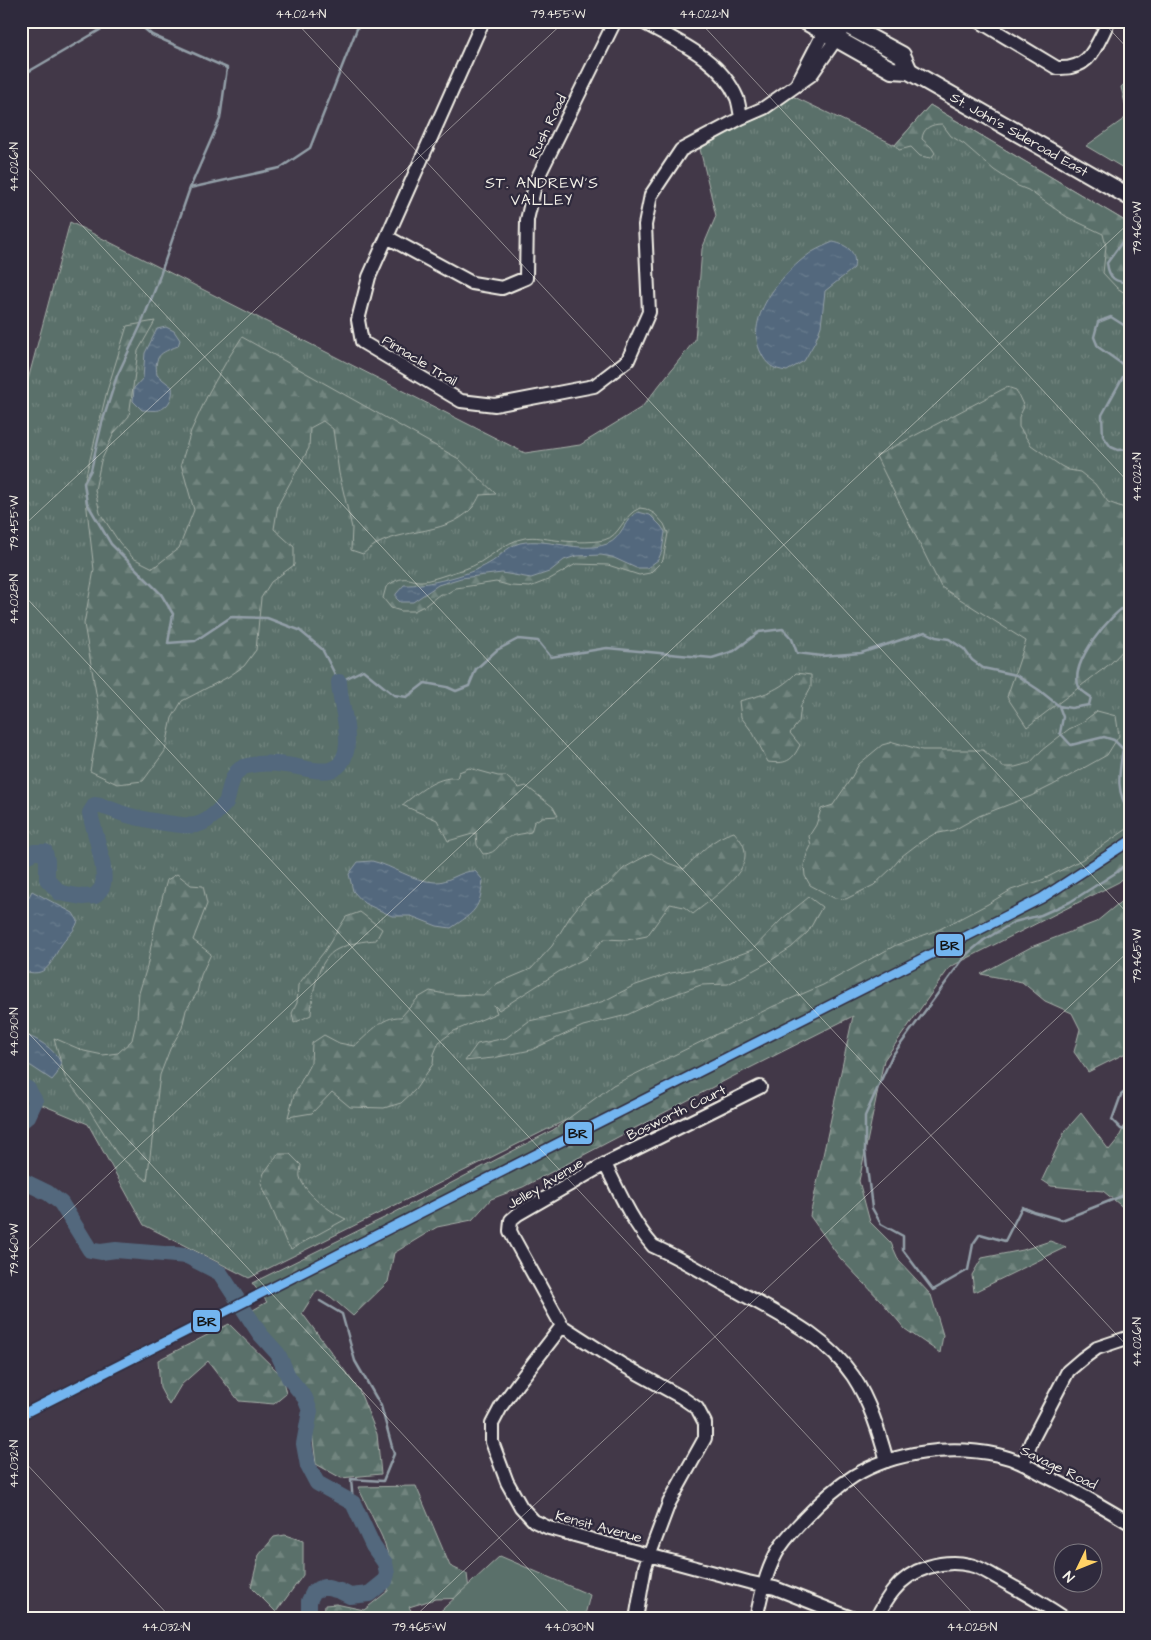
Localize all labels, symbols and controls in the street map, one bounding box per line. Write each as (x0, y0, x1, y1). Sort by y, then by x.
text: 44.024°N (276, 6, 327, 23)
text: 79.455°W (531, 6, 586, 23)
text: 44.022°N (679, 6, 729, 23)
street label: St. John's Sideroad East (946, 88, 1092, 182)
street label: Rush Road (524, 91, 572, 162)
text: 44.026°N (6, 141, 23, 192)
district label: ST. ANDREW'S VALLEY (485, 173, 599, 211)
text: 79.460°W (1129, 201, 1146, 255)
street label: Pinnacle Trail (378, 331, 461, 391)
text: 44.022°N (1129, 452, 1146, 502)
text: 79.455°W (6, 495, 23, 550)
text: 44.028°N (6, 573, 23, 624)
text: 79.465°W (1129, 928, 1146, 983)
line badge: BR (935, 933, 964, 957)
text: BR (940, 936, 960, 956)
text: 44.030°N (6, 1007, 23, 1057)
street label: Bosworth Court (623, 1080, 730, 1146)
line badge: BR (564, 1121, 593, 1145)
text: BR (568, 1124, 588, 1144)
street label: Jelley Avenue (504, 1153, 588, 1215)
text: 79.460°W (6, 1223, 23, 1277)
line badge: BR (192, 1309, 221, 1333)
text: BR (197, 1312, 217, 1332)
text: 44.026°N (1129, 1316, 1146, 1367)
text: 44.032°N (6, 1439, 23, 1488)
street label: Savage Road (1017, 1441, 1100, 1495)
street label: Kensit Avenue (553, 1506, 645, 1548)
north arrow (1054, 1542, 1104, 1592)
text: N (1059, 1566, 1080, 1586)
text: 44.032°N (142, 1619, 191, 1636)
text: 79.465°W (392, 1619, 447, 1636)
text: 44.030°N (544, 1619, 594, 1636)
text: 44.028°N (947, 1619, 998, 1636)

